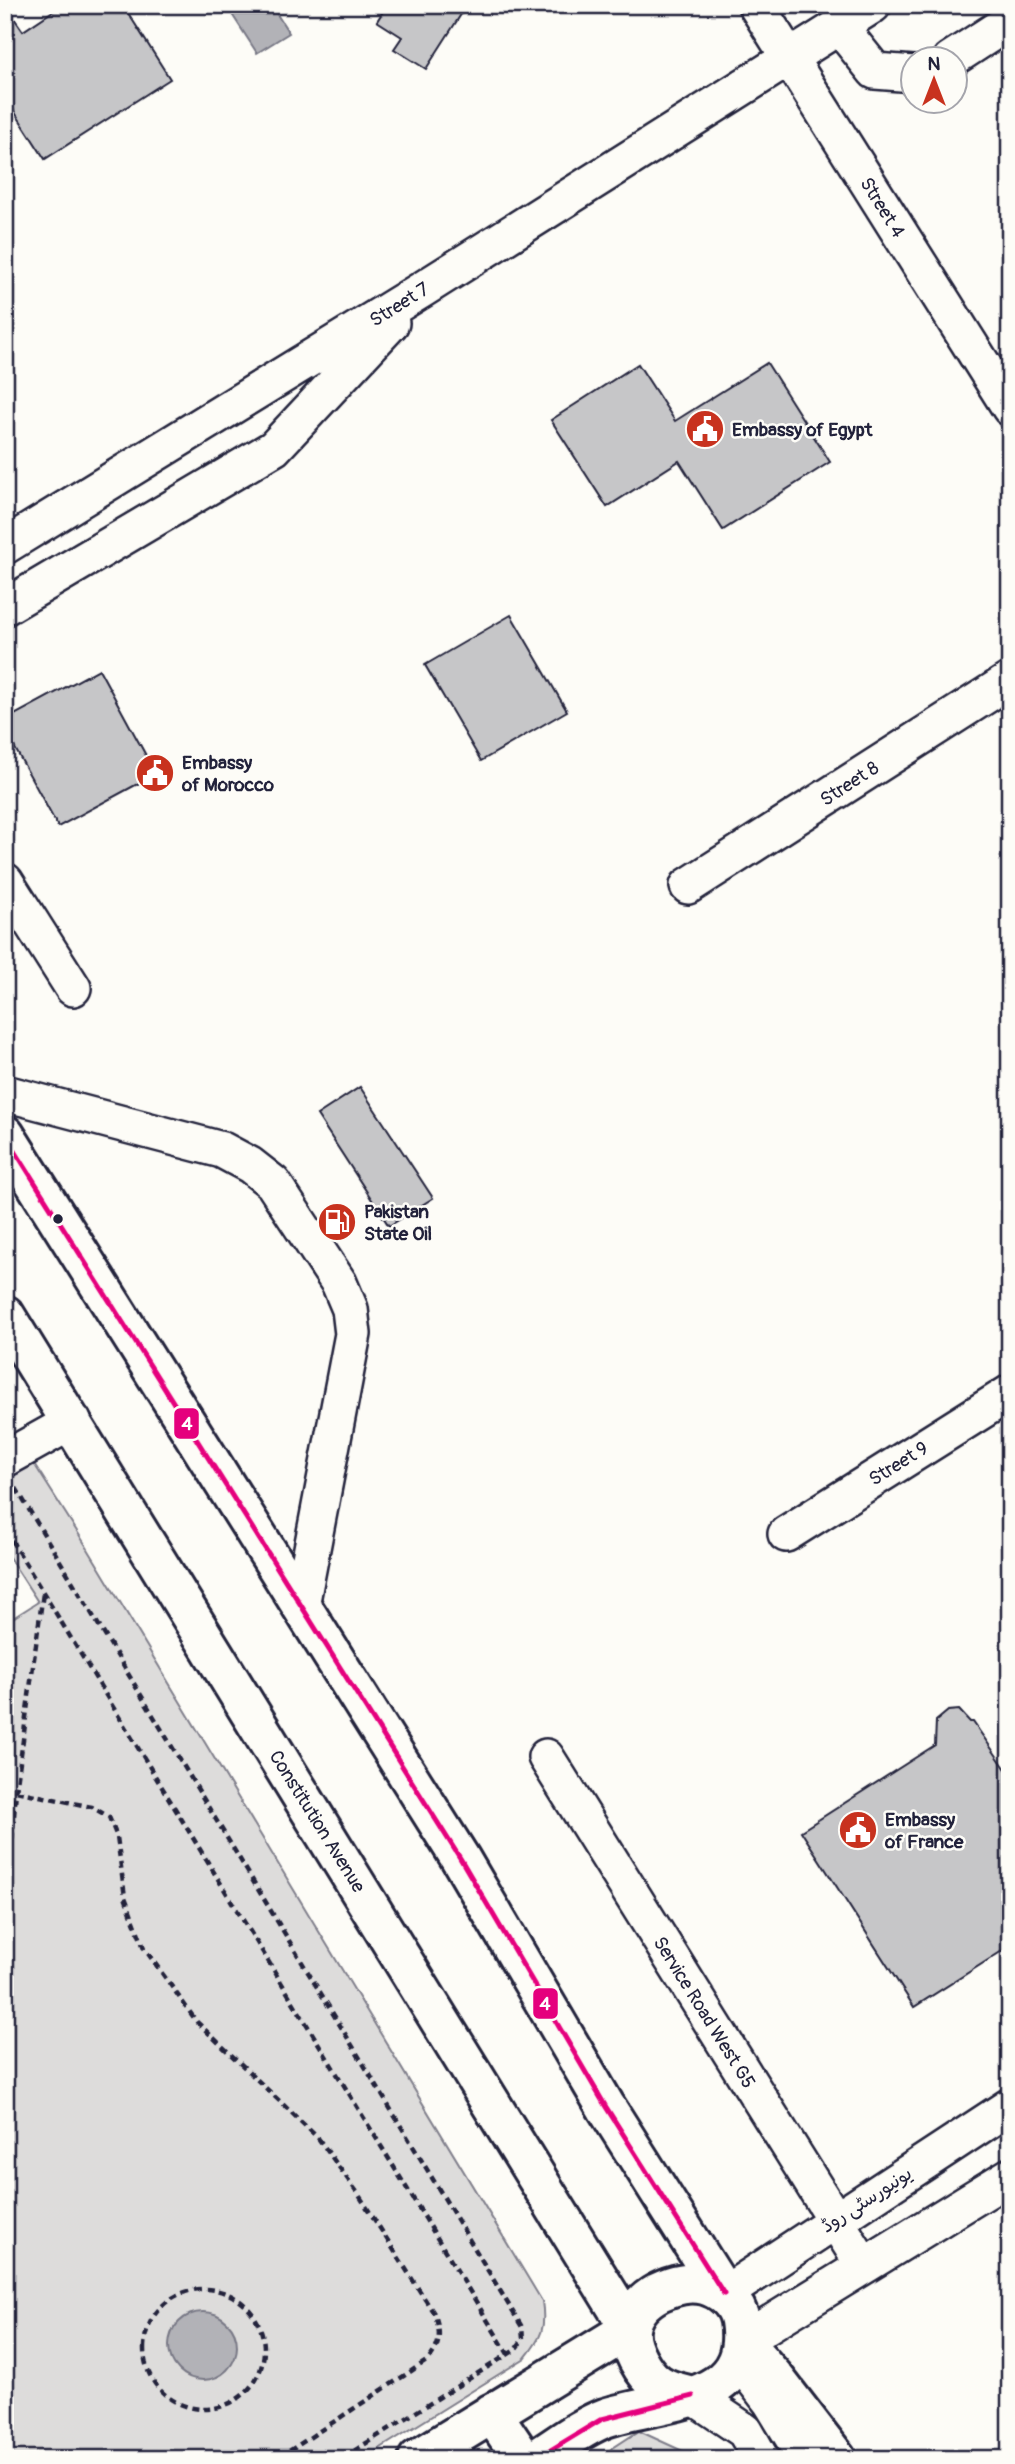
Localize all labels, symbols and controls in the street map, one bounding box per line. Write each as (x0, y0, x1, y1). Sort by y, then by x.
north arrow (900, 46, 970, 116)
text: N (928, 52, 941, 76)
street label: Street 4 (854, 173, 910, 242)
street label: Street 7 (365, 277, 434, 332)
public building icon: Embassy of Egypt (684, 408, 726, 450)
place label: Embassy of Egypt (732, 418, 874, 442)
place label: Embassy of Morocco (181, 751, 275, 797)
public building icon: Embassy of Morocco (134, 752, 176, 794)
street label: Street 8 (816, 756, 883, 812)
place label: Pakistan State Oil (364, 1200, 432, 1246)
fuel station icon: Pakistan State Oil (316, 1201, 358, 1243)
unlabelled marker (51, 1212, 65, 1226)
line badge: 4 (173, 1407, 200, 1440)
text: 4 (181, 1412, 193, 1436)
street label: Street 9 (864, 1436, 933, 1491)
street label: Constitution Avenue (264, 1746, 371, 1898)
place label: Embassy of France (884, 1808, 964, 1854)
public building icon: Embassy of France (837, 1809, 879, 1851)
street label: Service Road West G5 (648, 1932, 761, 2093)
line badge: 4 (532, 1987, 559, 2020)
text: 4 (539, 1992, 551, 2016)
street label: یونیورسٹی روڈ (816, 2161, 917, 2238)

